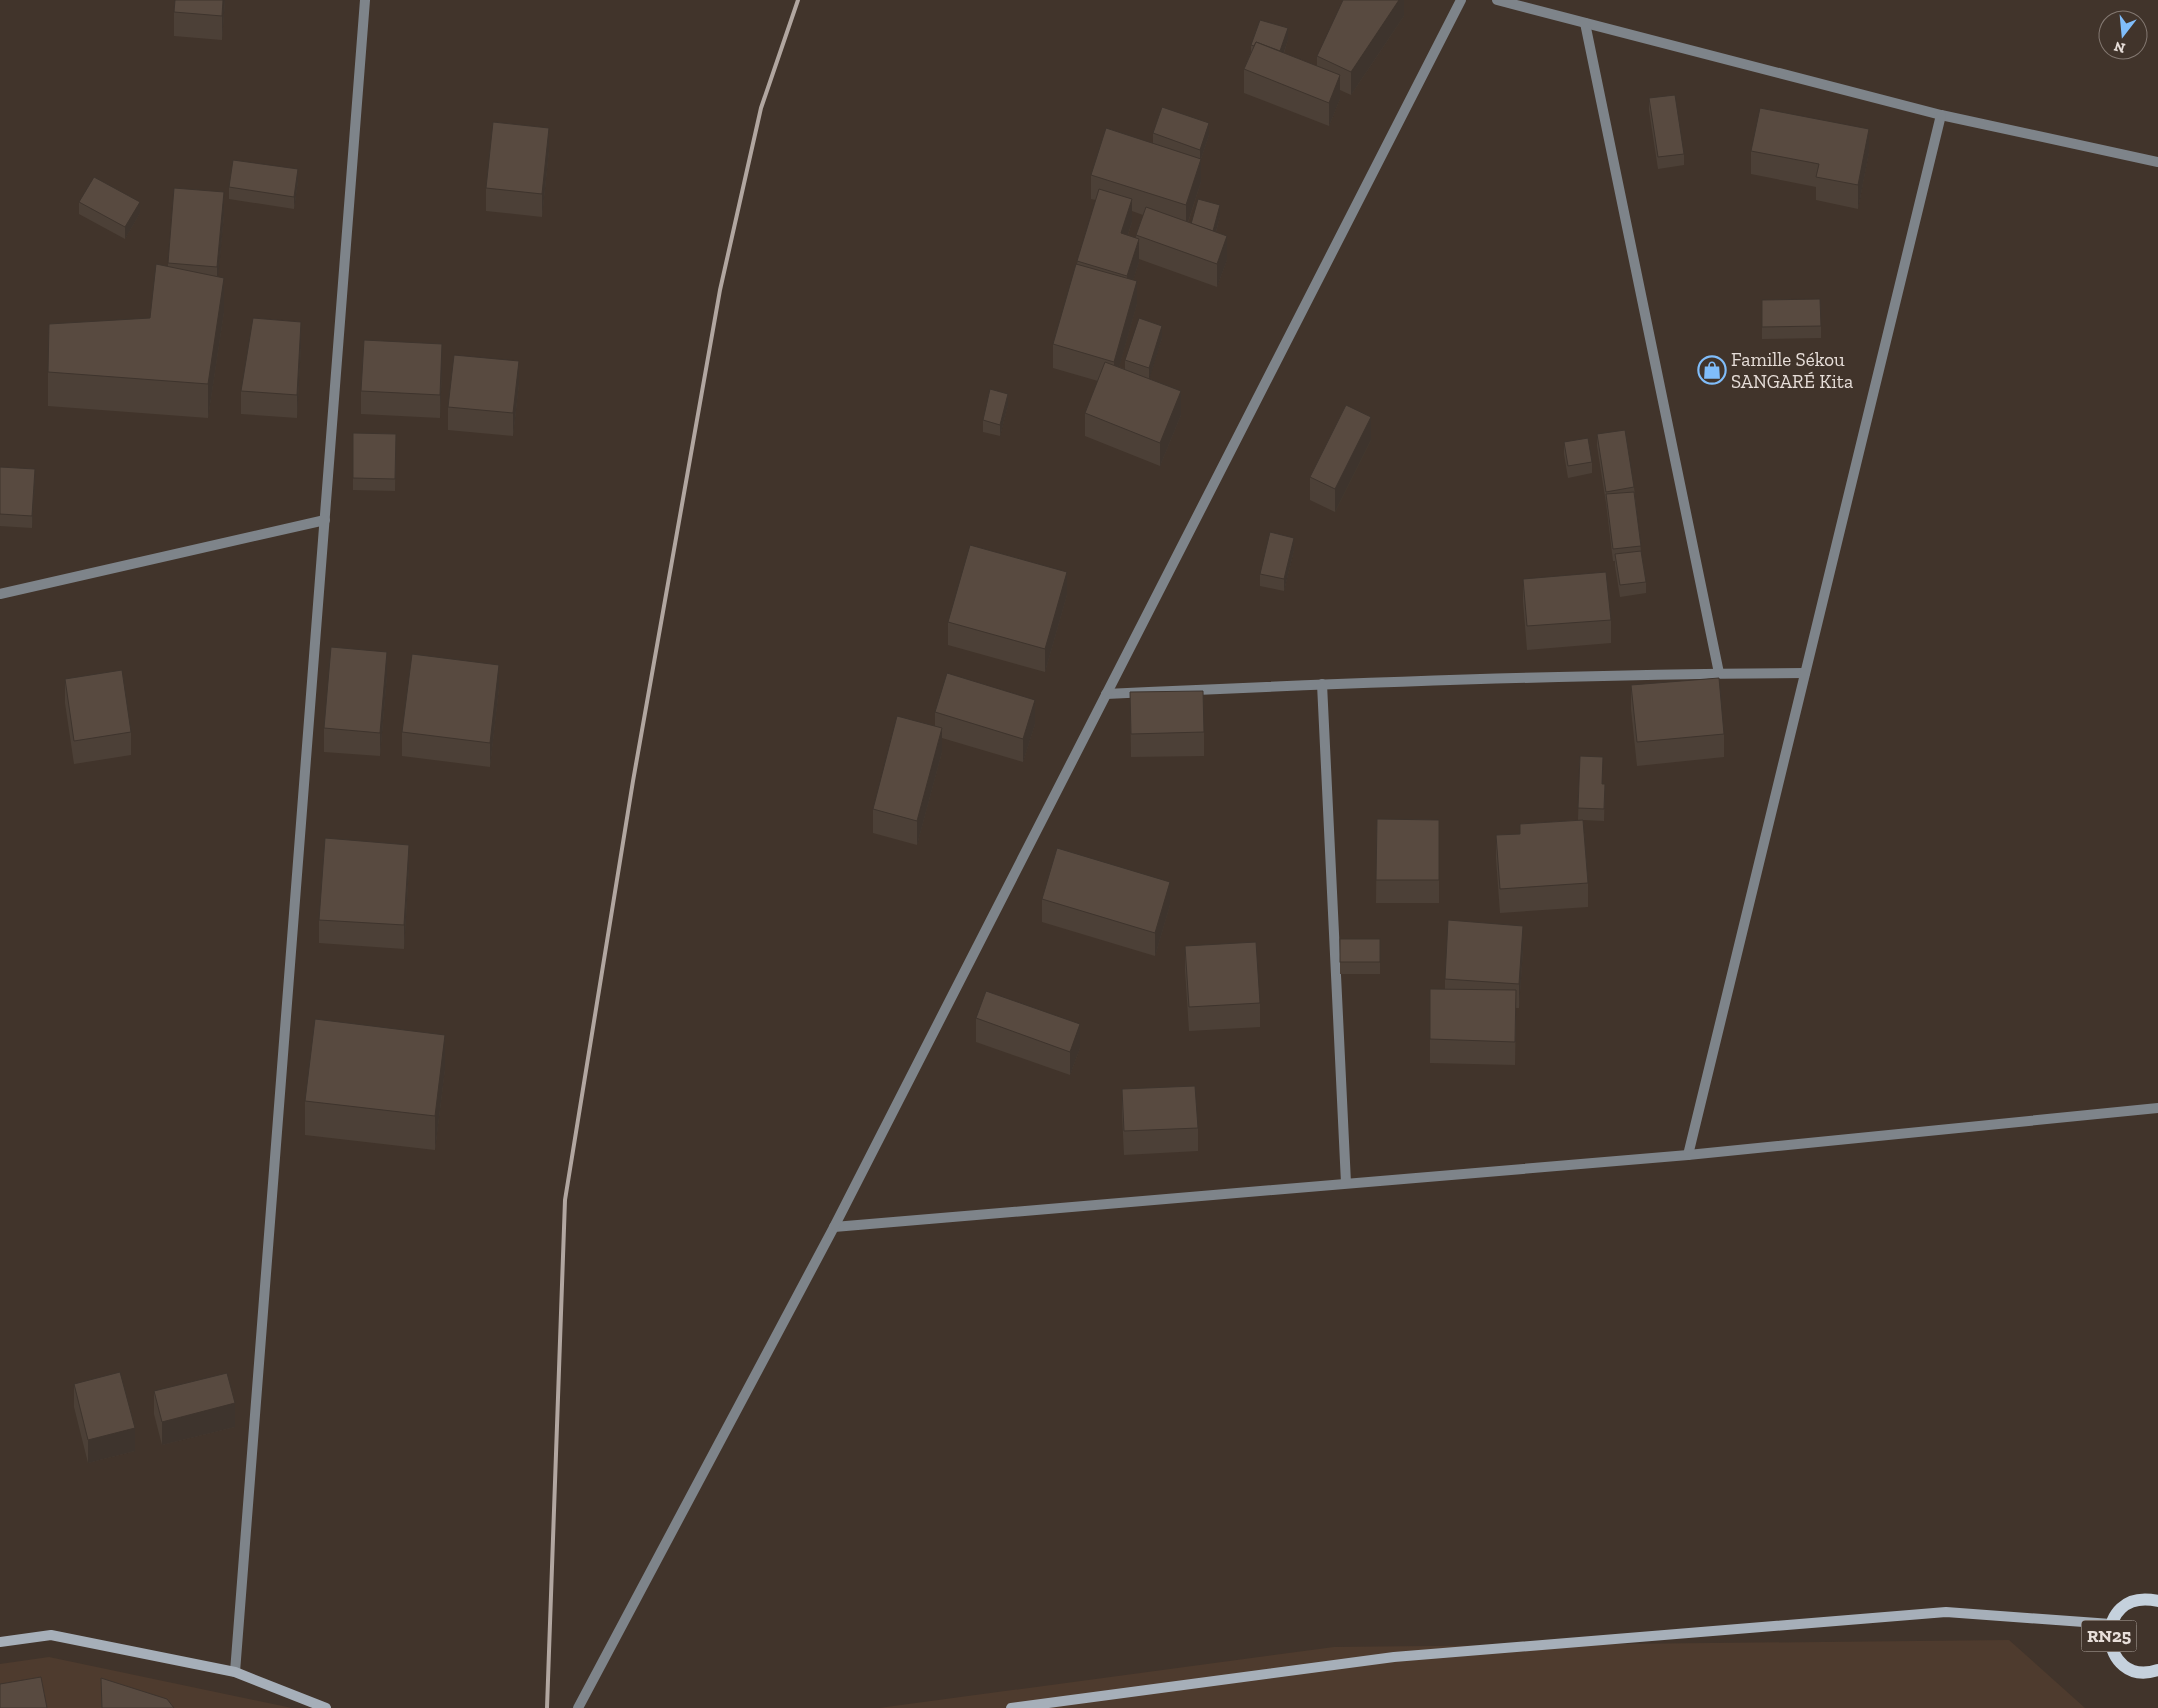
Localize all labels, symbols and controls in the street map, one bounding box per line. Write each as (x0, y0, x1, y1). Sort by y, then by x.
north arrow (2098, 10, 2148, 60)
text: N (2112, 37, 2127, 57)
place label: Famille Sékou SANGARÉ Kita (1731, 348, 1853, 393)
shop icon: Famille Sékou SANGARÉ Kita (1697, 355, 1727, 385)
road number: RN25 (2082, 1620, 2136, 1652)

